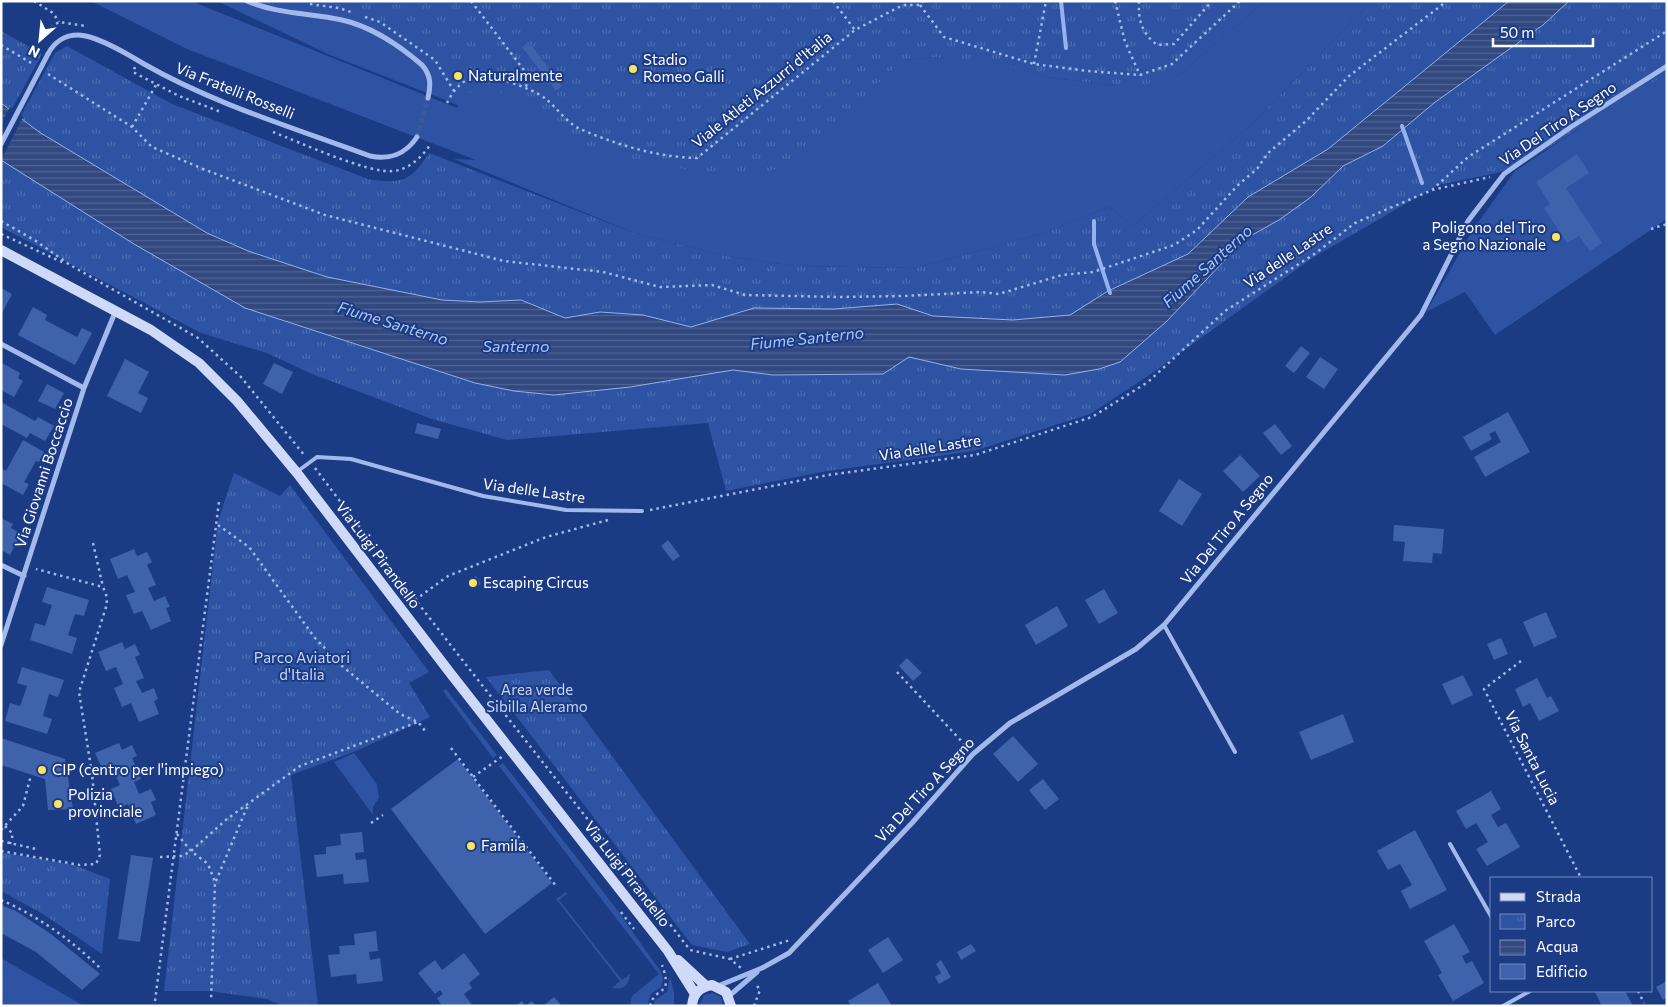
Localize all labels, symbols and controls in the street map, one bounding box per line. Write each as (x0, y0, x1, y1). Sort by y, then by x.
north arrow (15, 15, 65, 65)
scale bar (1493, 15, 1593, 47)
text: 50 m (1500, 23, 1534, 41)
street label: Viale Atleti Azzurri d'Italia (688, 27, 835, 151)
text: N (25, 42, 42, 62)
place label: Stadio Romeo Galli (643, 50, 725, 85)
street label: Via Fratelli Rosselli (173, 58, 297, 122)
marker: Stadio Romeo Galli (627, 63, 639, 75)
place label: Naturalmente (468, 66, 563, 84)
marker: Naturalmente (452, 70, 464, 82)
street label: Via Del Tiro A Segno (1496, 77, 1619, 169)
place label: Poligono del Tiro a Segno Nazionale (1422, 218, 1546, 253)
street label: Via delle Lastre (1240, 219, 1335, 291)
water label: Fiume Santerno (1158, 220, 1256, 311)
marker: Poligono del Tiro a Segno Nazionale (1550, 231, 1562, 243)
water label: Fiume Santerno (336, 297, 451, 348)
water label: Fiume Santerno (749, 322, 865, 353)
water label: Santerno (483, 336, 549, 355)
street label: Via Giovanni Boccaccio (10, 395, 76, 550)
street label: Via delle Lastre (878, 430, 982, 464)
street label: Via Del Tiro A Segno (1176, 469, 1276, 587)
street label: Via delle Lastre (482, 474, 586, 506)
street label: Via Luigi Pirandello (333, 497, 425, 611)
place label: Escaping Circus (483, 573, 589, 591)
marker: Escaping Circus (467, 577, 479, 589)
park label: Parco Aviatori d'Italia (254, 648, 350, 683)
park label: Area verde Sibilla Aleramo (486, 680, 588, 715)
street label: Via Santa Lucia (1501, 708, 1564, 808)
street label: Via Del Tiro A Segno (871, 733, 978, 846)
place label: CIP (centro per l'impiego) (52, 760, 224, 778)
marker: CIP (centro per l'impiego) (36, 764, 48, 776)
place label: Polizia provinciale (68, 785, 142, 820)
marker: Polizia provinciale (52, 798, 64, 810)
street label: Via Luigi Pirandello (581, 817, 675, 930)
place label: Famila (481, 836, 526, 854)
marker: Famila (465, 840, 477, 852)
legend (1490, 877, 1653, 992)
text: Strada (1536, 887, 1581, 905)
text: Parco (1536, 912, 1575, 930)
text: Acqua (1536, 937, 1578, 955)
text: Edificio (1536, 962, 1587, 980)

